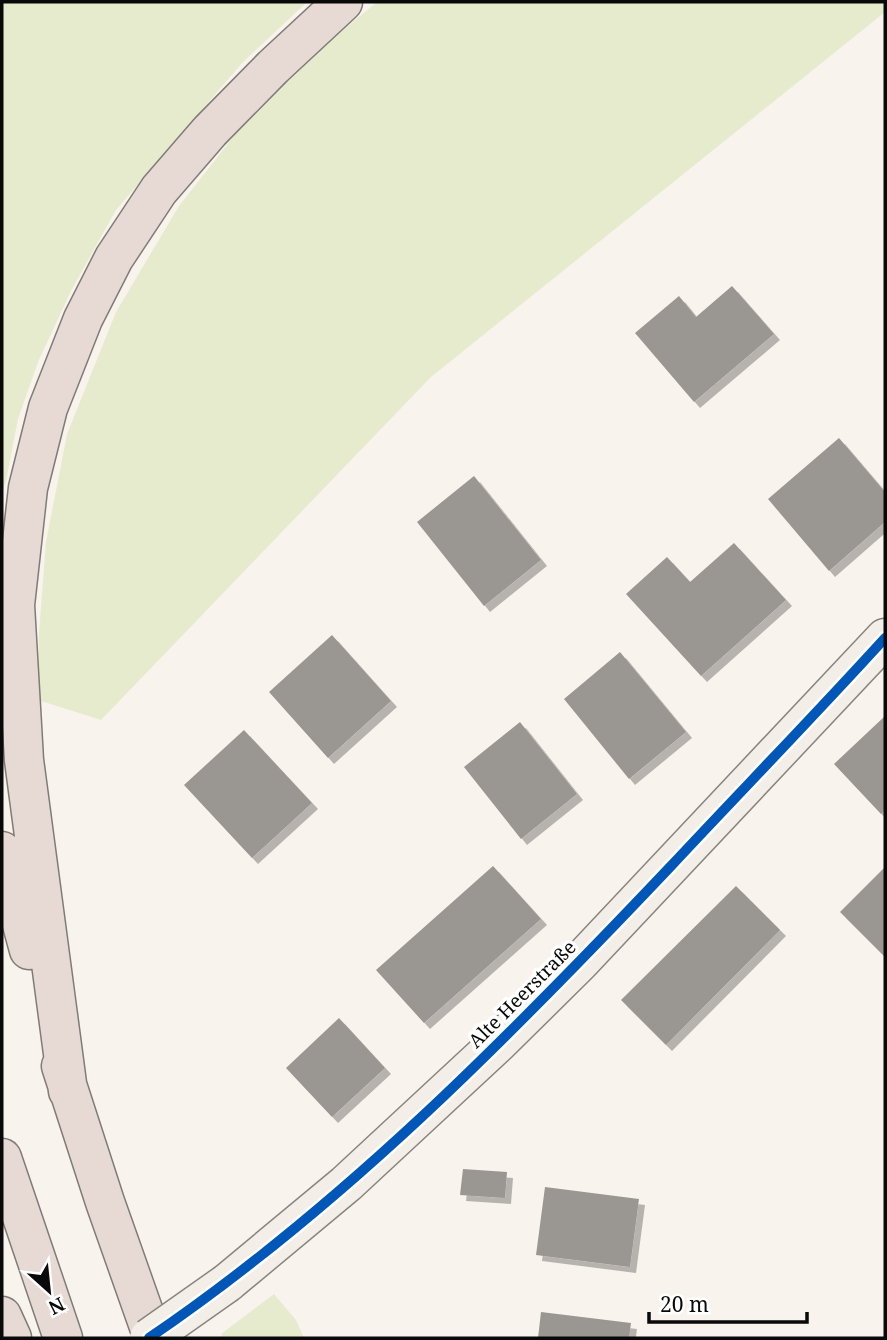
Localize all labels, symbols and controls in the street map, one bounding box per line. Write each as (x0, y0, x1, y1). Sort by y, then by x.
street label: Alte Heerstraße (462, 934, 582, 1054)
north arrow (14, 1256, 84, 1326)
scale bar (649, 1280, 806, 1324)
text: 20 m (660, 1290, 709, 1318)
text: N (44, 1291, 69, 1321)

